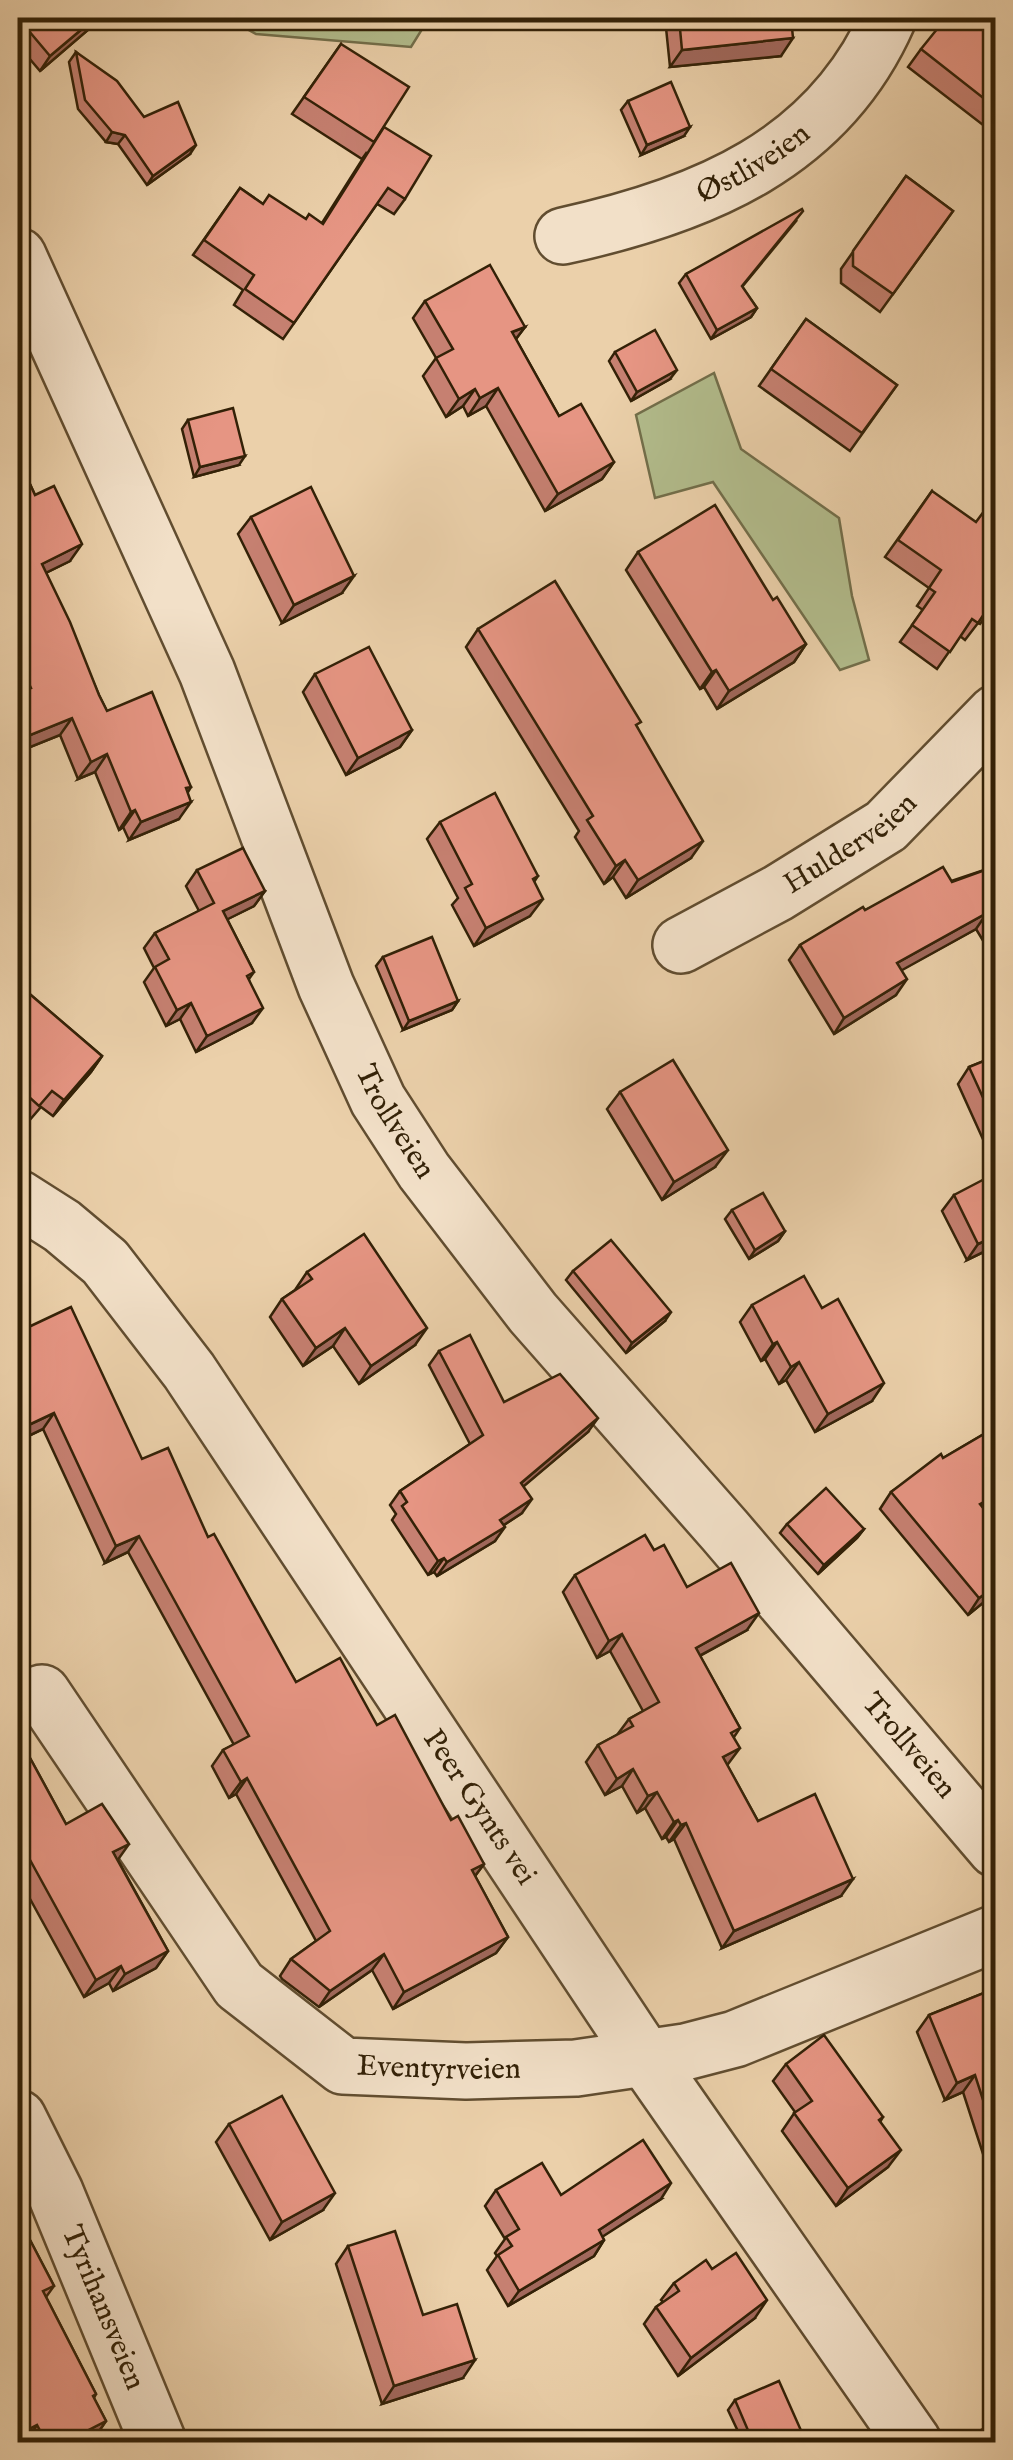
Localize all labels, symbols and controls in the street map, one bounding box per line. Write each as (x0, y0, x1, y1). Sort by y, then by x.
street label: Østliveien (691, 115, 818, 213)
street label: Hulderveien (777, 785, 926, 903)
street label: Trollveien (345, 1059, 443, 1186)
street label: Trollveien (853, 1686, 964, 1807)
street label: Peer Gynts vei (414, 1723, 544, 1893)
street label: Eventyrveien (356, 2048, 521, 2090)
street label: Tyrihansveien (52, 2220, 153, 2396)

